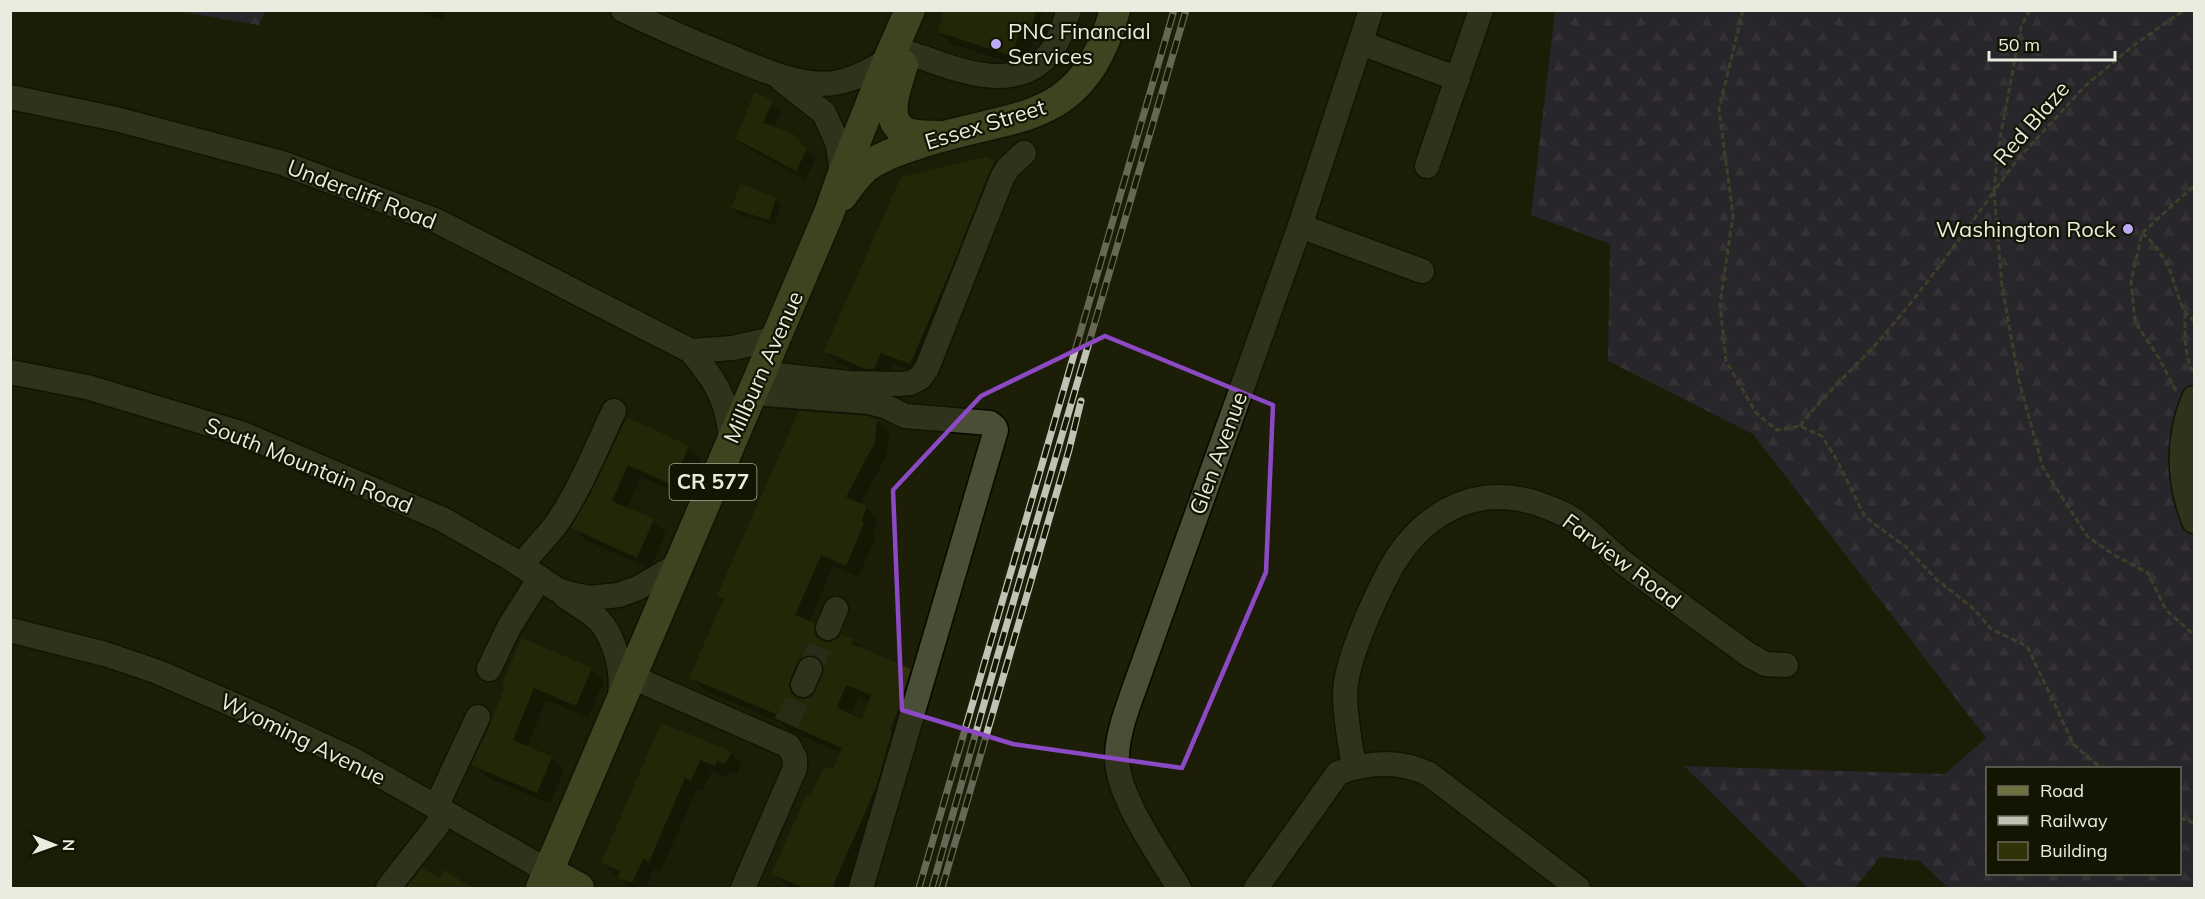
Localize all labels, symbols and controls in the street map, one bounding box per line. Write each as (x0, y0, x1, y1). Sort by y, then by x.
place label: PNC Financial Services (1008, 17, 1151, 70)
scale bar (1989, 24, 2115, 62)
text: 50 m (1998, 33, 2040, 56)
marker: PNC Financial Services (989, 37, 1003, 51)
street label: Red Blaze (1987, 75, 2075, 171)
street label: Essex Street (921, 92, 1049, 156)
street label: Undercliff Road (283, 153, 441, 235)
place label: Washington Rock (1936, 215, 2117, 243)
marker: Washington Rock (2121, 222, 2135, 236)
street label: Millburn Avenue (717, 287, 809, 447)
street label: Glen Avenue (1183, 388, 1253, 518)
street label: South Mountain Road (201, 411, 417, 519)
road number: CR 577 (670, 464, 756, 500)
street label: Farview Road (1557, 507, 1687, 615)
street label: Wyoming Avenue (216, 687, 390, 791)
legend (1986, 767, 2181, 875)
text: Road (2040, 779, 2084, 802)
text: Railway (2040, 809, 2108, 832)
north arrow (24, 815, 84, 875)
text: N (59, 839, 79, 851)
text: Building (2040, 839, 2108, 862)

